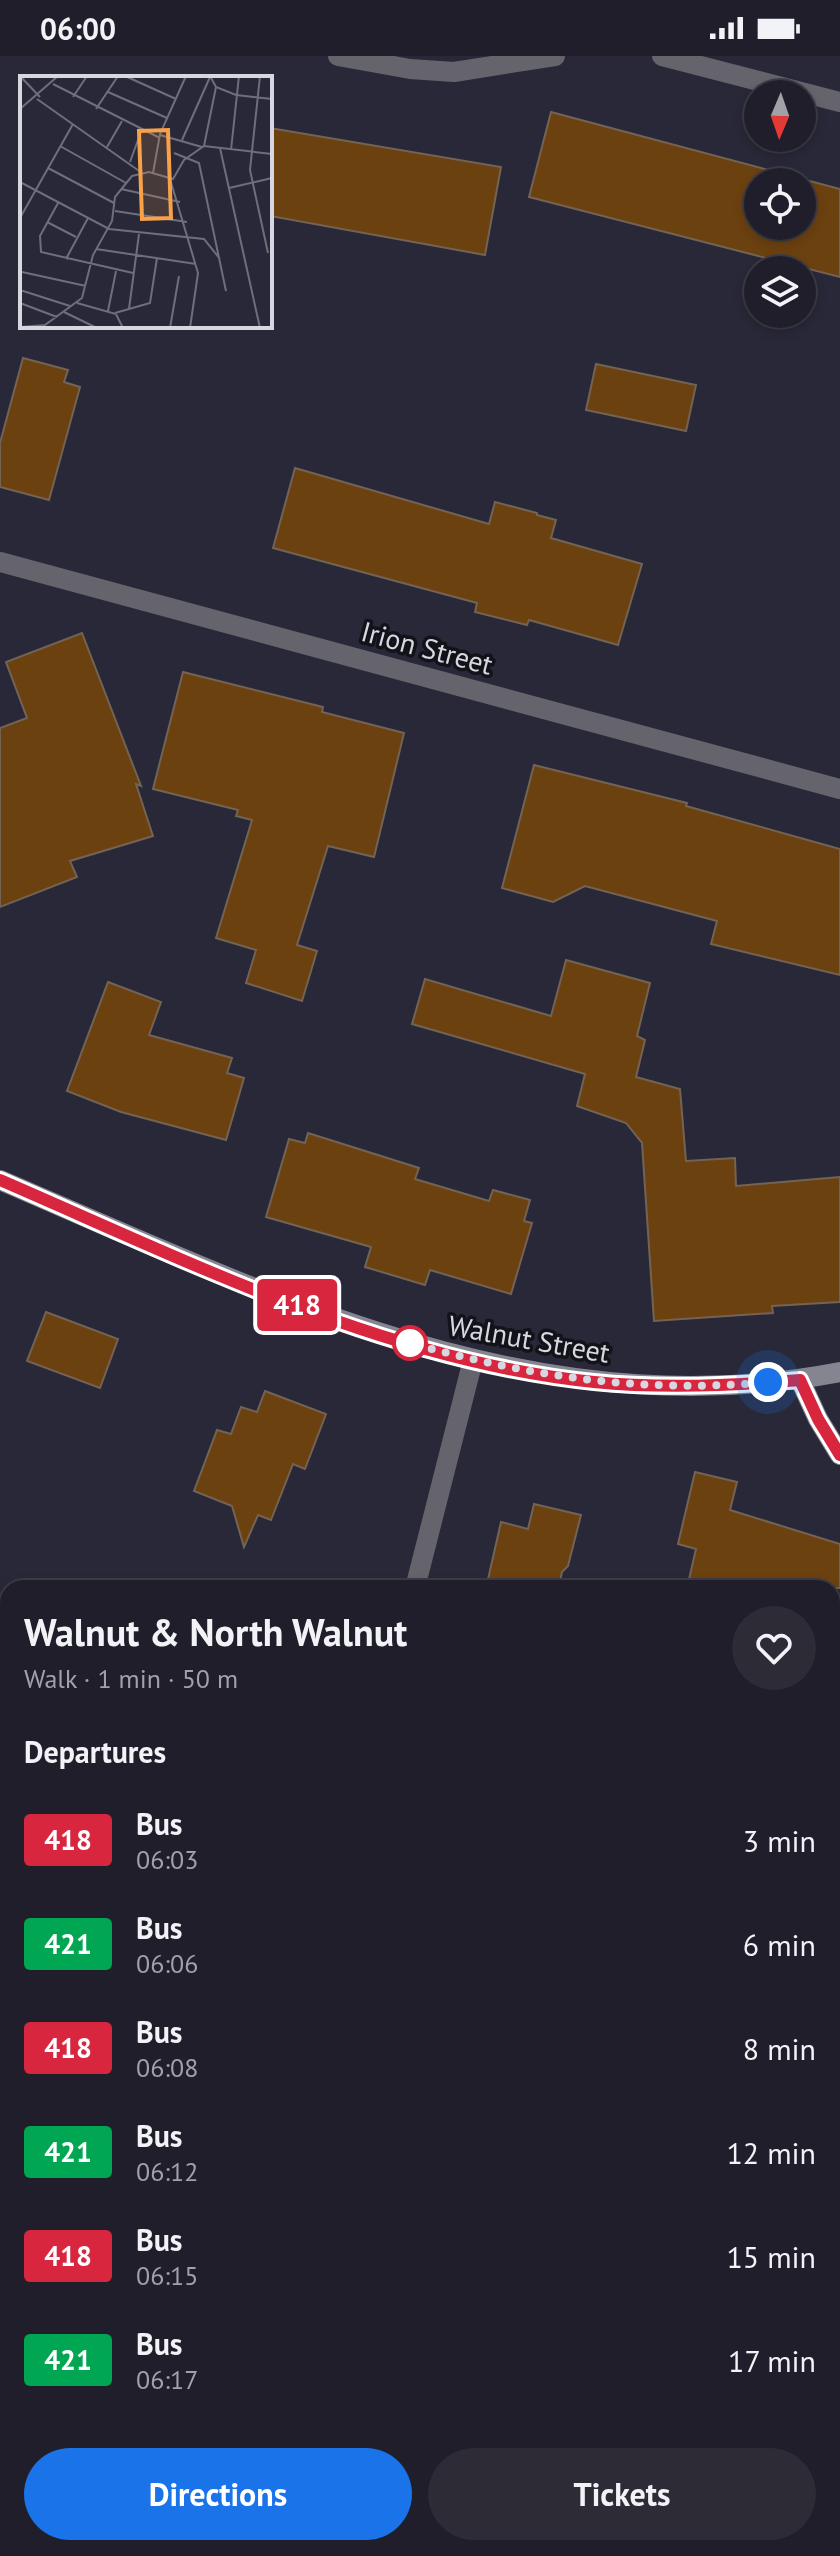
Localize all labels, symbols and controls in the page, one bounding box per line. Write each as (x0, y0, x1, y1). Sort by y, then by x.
text: 06:00 (40, 9, 116, 48)
inset map (20, 76, 272, 328)
north arrow (744, 80, 816, 152)
map controls (744, 80, 816, 328)
button: locate (744, 168, 816, 240)
button: layers (744, 256, 816, 328)
street label: Irion Street (357, 612, 497, 683)
line badge: 418 (251, 1279, 343, 1331)
text: 418 (273, 1286, 321, 1323)
street label: Walnut Street (446, 1306, 613, 1371)
unlabelled marker (393, 1326, 427, 1360)
your location (748, 1362, 788, 1402)
button: heart (732, 1606, 816, 1690)
text: Walnut & North Walnut (24, 1607, 407, 1656)
text: Walk · 1 min · 50 m (24, 1662, 238, 1695)
text: Departures (24, 1732, 166, 1771)
text: Bus (136, 1804, 183, 1843)
text: 418 (44, 1821, 92, 1858)
text: 3 min (743, 1821, 816, 1860)
text: 06:03 (136, 1843, 198, 1876)
text: Bus (136, 1908, 183, 1947)
text: 421 (44, 1925, 92, 1962)
text: 6 min (743, 1925, 816, 1964)
text: 06:06 (136, 1947, 198, 1980)
text: Bus (136, 2012, 183, 2051)
text: 418 (44, 2029, 92, 2066)
text: 8 min (743, 2029, 816, 2068)
text: 06:08 (136, 2051, 198, 2084)
text: Bus (136, 2116, 183, 2155)
text: 421 (44, 2133, 92, 2170)
text: 12 min (726, 2133, 816, 2172)
text: 06:12 (136, 2155, 198, 2188)
text: Bus (136, 2220, 183, 2259)
text: 418 (44, 2237, 92, 2274)
text: 15 min (726, 2237, 816, 2276)
text: 06:15 (136, 2259, 198, 2292)
text: Bus (136, 2324, 183, 2363)
text: 421 (44, 2341, 92, 2378)
text: 17 min (728, 2341, 816, 2380)
text: 06:17 (136, 2363, 198, 2396)
button: Directions (24, 2448, 412, 2540)
button: Tickets (428, 2448, 816, 2540)

